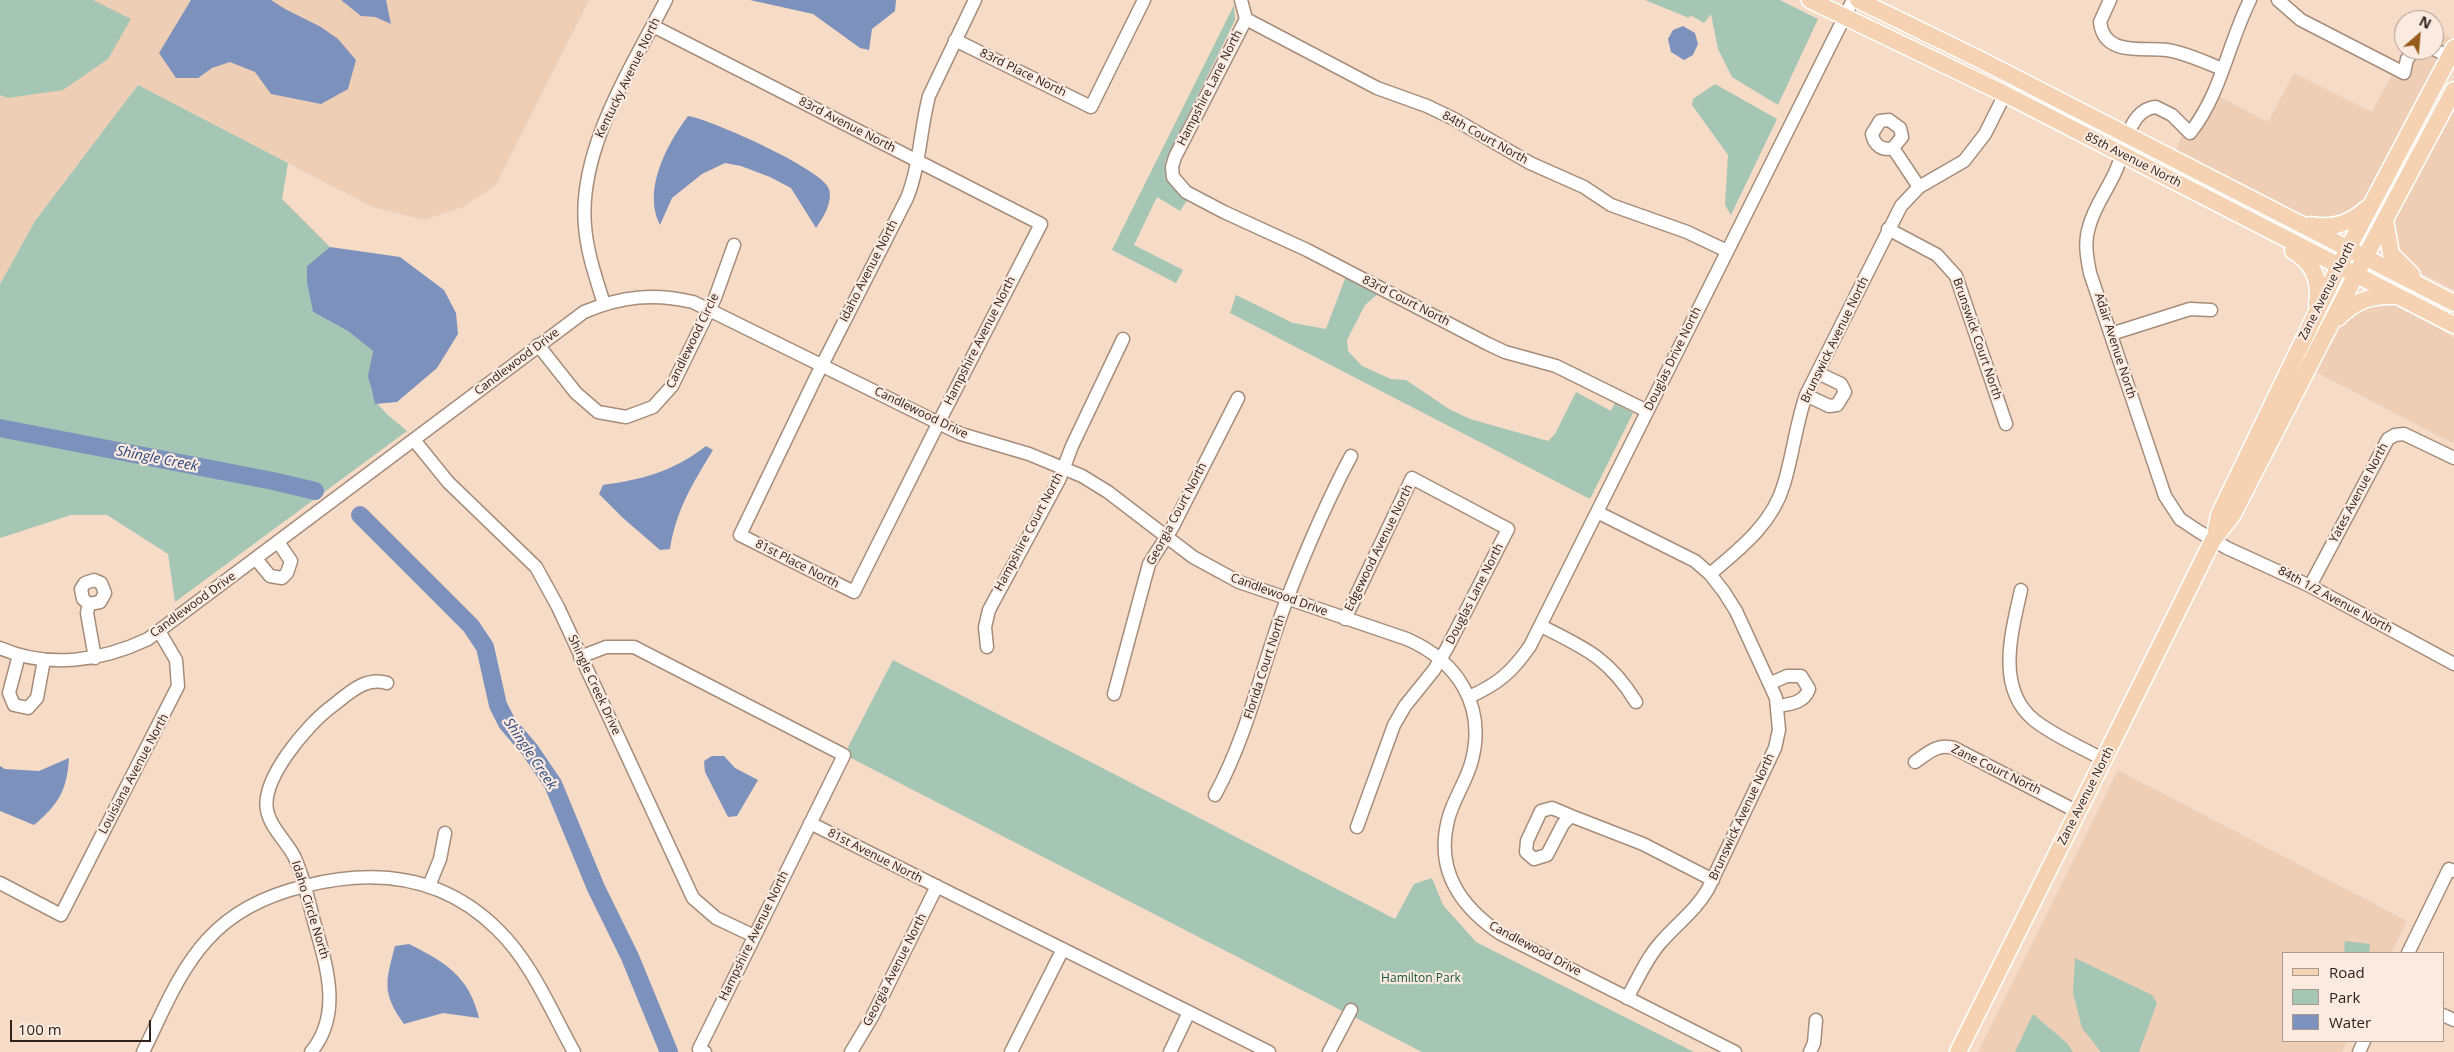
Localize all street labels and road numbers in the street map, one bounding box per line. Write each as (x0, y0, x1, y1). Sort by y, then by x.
street label: Kentucky Avenue North (593, 16, 663, 140)
street label: Hampshire Lane North (1175, 28, 1245, 148)
street label: 83rd Place North (977, 46, 1069, 100)
street label: 83rd Avenue North (796, 94, 898, 156)
street label: 84th Court North (1440, 109, 1530, 167)
street label: 85th Avenue North (2082, 129, 2184, 191)
street label: Idaho Avenue North (837, 218, 901, 324)
street label: Zane Avenue North (2296, 239, 2358, 343)
street label: 83rd Court North (1360, 273, 1452, 329)
street label: Hampshire Avenue North (941, 274, 1019, 408)
street label: Brunswick Avenue North (1798, 275, 1872, 405)
street label: Brunswick Court North (1949, 276, 2005, 402)
street label: Candlewood Circle (664, 291, 722, 391)
street label: Adair Avenue North (2091, 291, 2139, 401)
street label: Douglas Drive North (1642, 305, 1704, 413)
street label: Candlewood Drive (472, 325, 562, 399)
street label: Candlewood Drive (872, 384, 970, 442)
street label: Yates Avenue North (2327, 441, 2391, 545)
street label: Georgia Court North (1144, 460, 1210, 568)
street label: Hampshire Court North (992, 470, 1066, 594)
street label: Edgewood Avenue North (1342, 482, 1416, 614)
street label: 81st Place North (753, 537, 841, 591)
street label: Douglas Lane North (1443, 541, 1507, 647)
street label: 84th 1/2 Avenue North (2275, 564, 2395, 636)
street label: Candlewood Drive (147, 569, 239, 641)
street label: Candlewood Drive (1228, 571, 1330, 619)
street label: Florida Court North (1241, 613, 1289, 721)
street label: Shingle Creek Drive (565, 633, 623, 737)
street label: Louisiana Avenue North (96, 711, 172, 837)
street label: Zane Court North (1949, 742, 2043, 798)
street label: Zane Avenue North (2055, 744, 2117, 848)
street label: Brunswick Avenue North (1706, 751, 1778, 883)
street label: 81st Avenue North (825, 826, 925, 886)
street label: Idaho Circle North (288, 859, 332, 961)
street label: Hampshire Avenue North (716, 869, 792, 1003)
street label: Georgia Avenue North (860, 911, 930, 1029)
street label: Candlewood Drive (1486, 919, 1584, 979)

